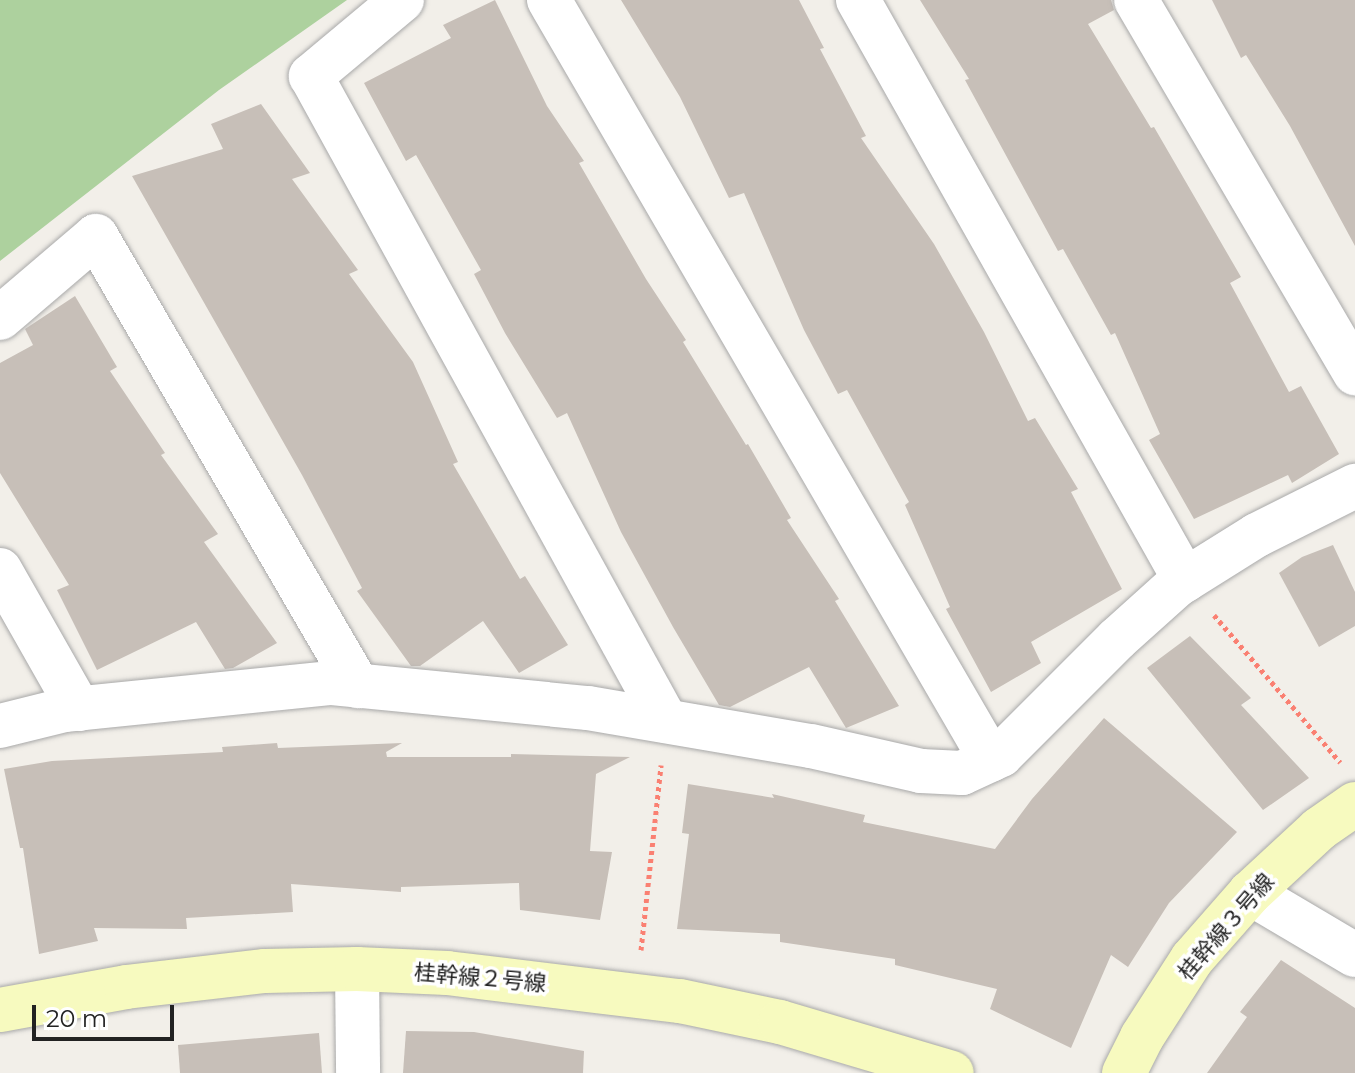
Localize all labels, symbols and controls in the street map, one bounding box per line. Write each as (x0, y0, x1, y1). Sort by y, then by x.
street label: 桂幹線３号線 (1173, 869, 1279, 985)
street label: 桂幹線２号線 (413, 959, 547, 997)
scale bar (36, 989, 178, 1039)
text: 20 m (46, 1004, 107, 1033)

